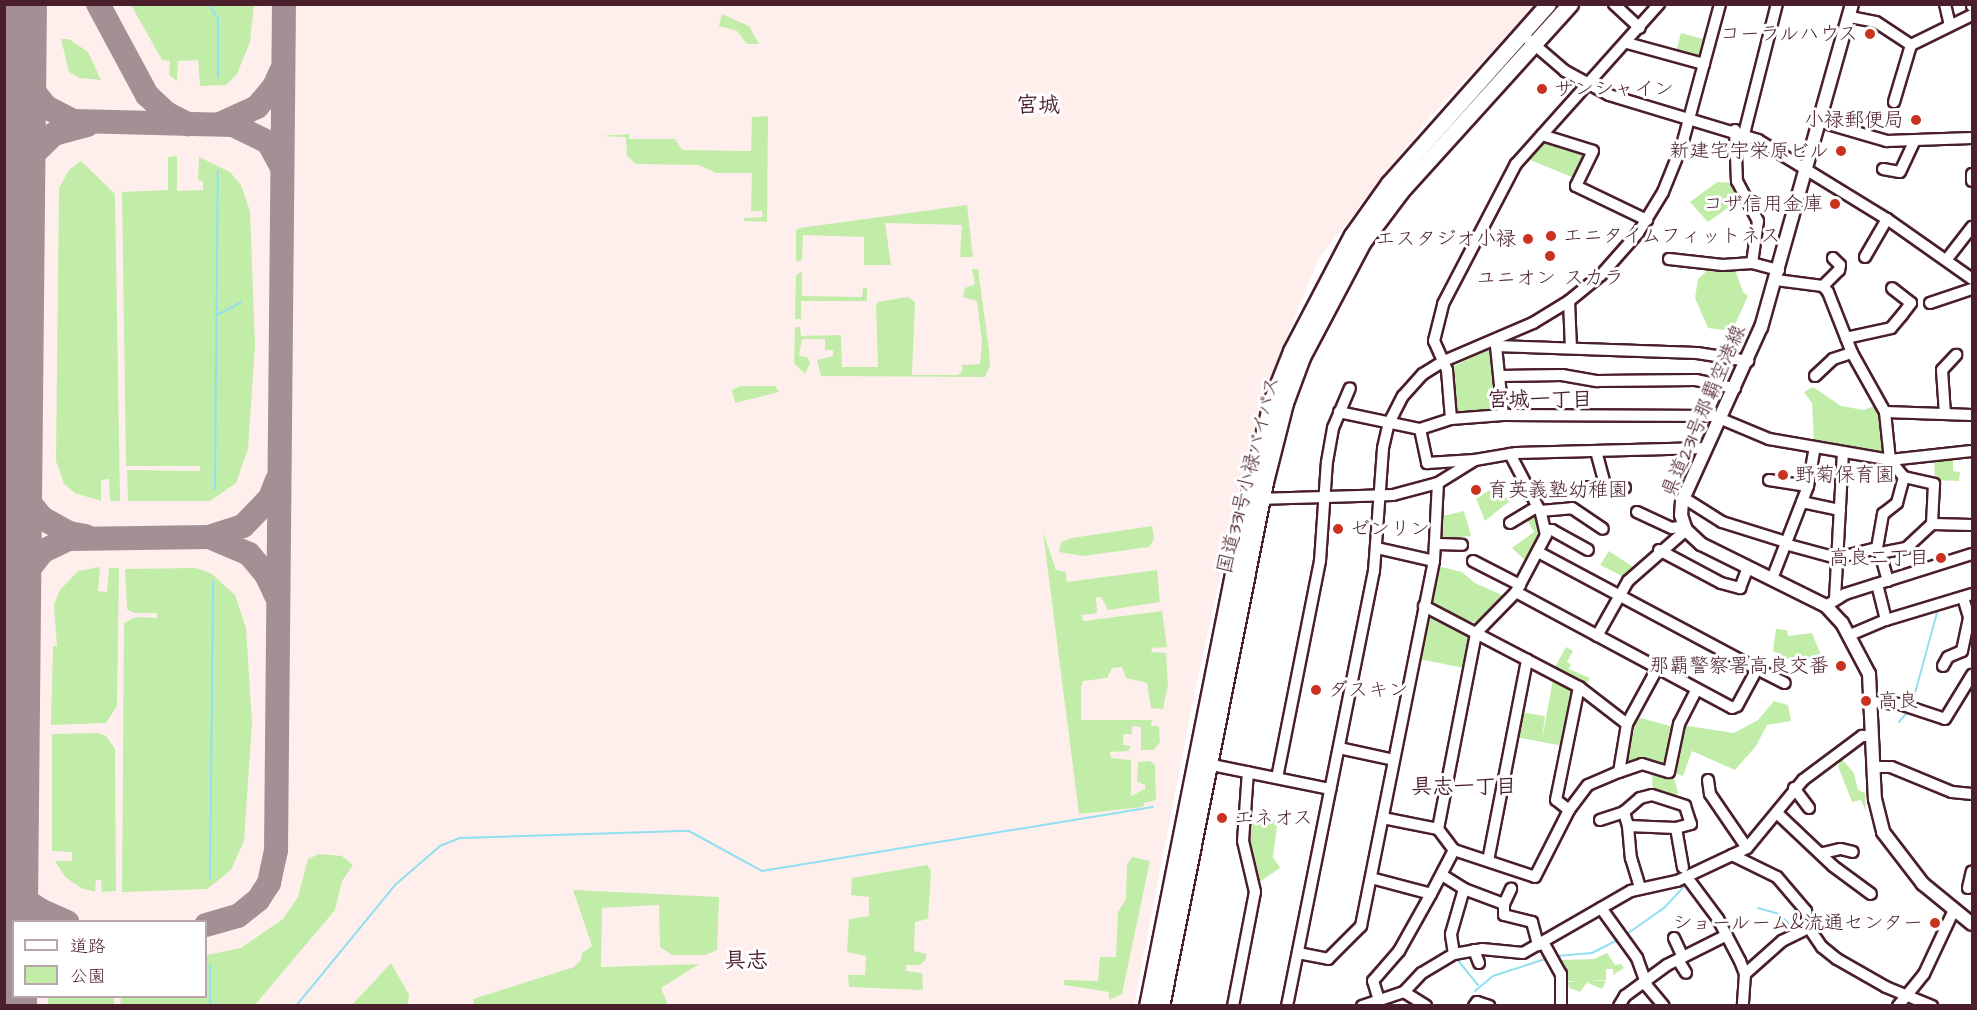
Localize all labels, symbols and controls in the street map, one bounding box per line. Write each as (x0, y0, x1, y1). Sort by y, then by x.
place label: コーラルハウス (1718, 22, 1858, 46)
marker: コーラルハウス (1863, 27, 1877, 41)
place label: サンシャイン (1554, 77, 1674, 101)
marker: サンシャイン (1535, 82, 1549, 96)
district label: 宮城 (1016, 93, 1060, 119)
place label: 小禄郵便局 (1804, 108, 1904, 132)
marker: 小禄郵便局 (1909, 113, 1923, 127)
place label: 新建宅宇栄原ビル (1669, 139, 1829, 163)
marker: 新建宅宇栄原ビル (1834, 144, 1848, 158)
place label: コザ信用金庫 (1703, 192, 1823, 216)
marker: コザ信用金庫 (1828, 197, 1842, 211)
place label: エニタイムフィットネス (1563, 224, 1783, 248)
place label: エスタジオ小禄 (1376, 227, 1516, 251)
marker: エニタイムフィットネス (1544, 229, 1558, 243)
marker: エスタジオ小禄 (1521, 232, 1535, 246)
marker: ユニオン スカラ (1543, 249, 1557, 263)
place label: ユニオン スカラ (1476, 266, 1624, 290)
street label: 県道231号那覇空港線 (1657, 322, 1751, 500)
street label: 国道331号小禄バイパス (1213, 374, 1285, 576)
district label: 宮城一丁目 (1488, 387, 1592, 413)
place label: 野菊保育園 (1795, 463, 1895, 487)
marker: 野菊保育園 (1776, 468, 1790, 482)
place label: 育英義塾幼稚園 (1488, 478, 1628, 502)
marker: 育英義塾幼稚園 (1469, 483, 1483, 497)
place label: ゼンリン (1350, 517, 1430, 541)
marker: ゼンリン (1331, 522, 1345, 536)
place label: 高良二丁目 (1829, 546, 1929, 570)
marker: 高良二丁目 (1934, 551, 1948, 565)
place label: 那覇警察署高良交番 (1649, 654, 1829, 678)
marker: 那覇警察署高良交番 (1834, 659, 1848, 673)
place label: ダスキン (1328, 678, 1408, 702)
marker: ダスキン (1309, 683, 1323, 697)
place label: 高良 (1878, 689, 1918, 713)
marker: 高良 (1859, 694, 1873, 708)
district label: 具志一丁目 (1412, 774, 1516, 800)
place label: エネオス (1234, 806, 1314, 830)
marker: エネオス (1215, 811, 1229, 825)
place label: ショールーム&流通センター (1669, 911, 1923, 935)
marker: ショールーム&流通センター (1928, 916, 1942, 930)
legend (12, 920, 207, 998)
text: 道路 (70, 934, 106, 959)
district label: 具志 (724, 948, 768, 974)
text: 公園 (70, 964, 106, 989)

